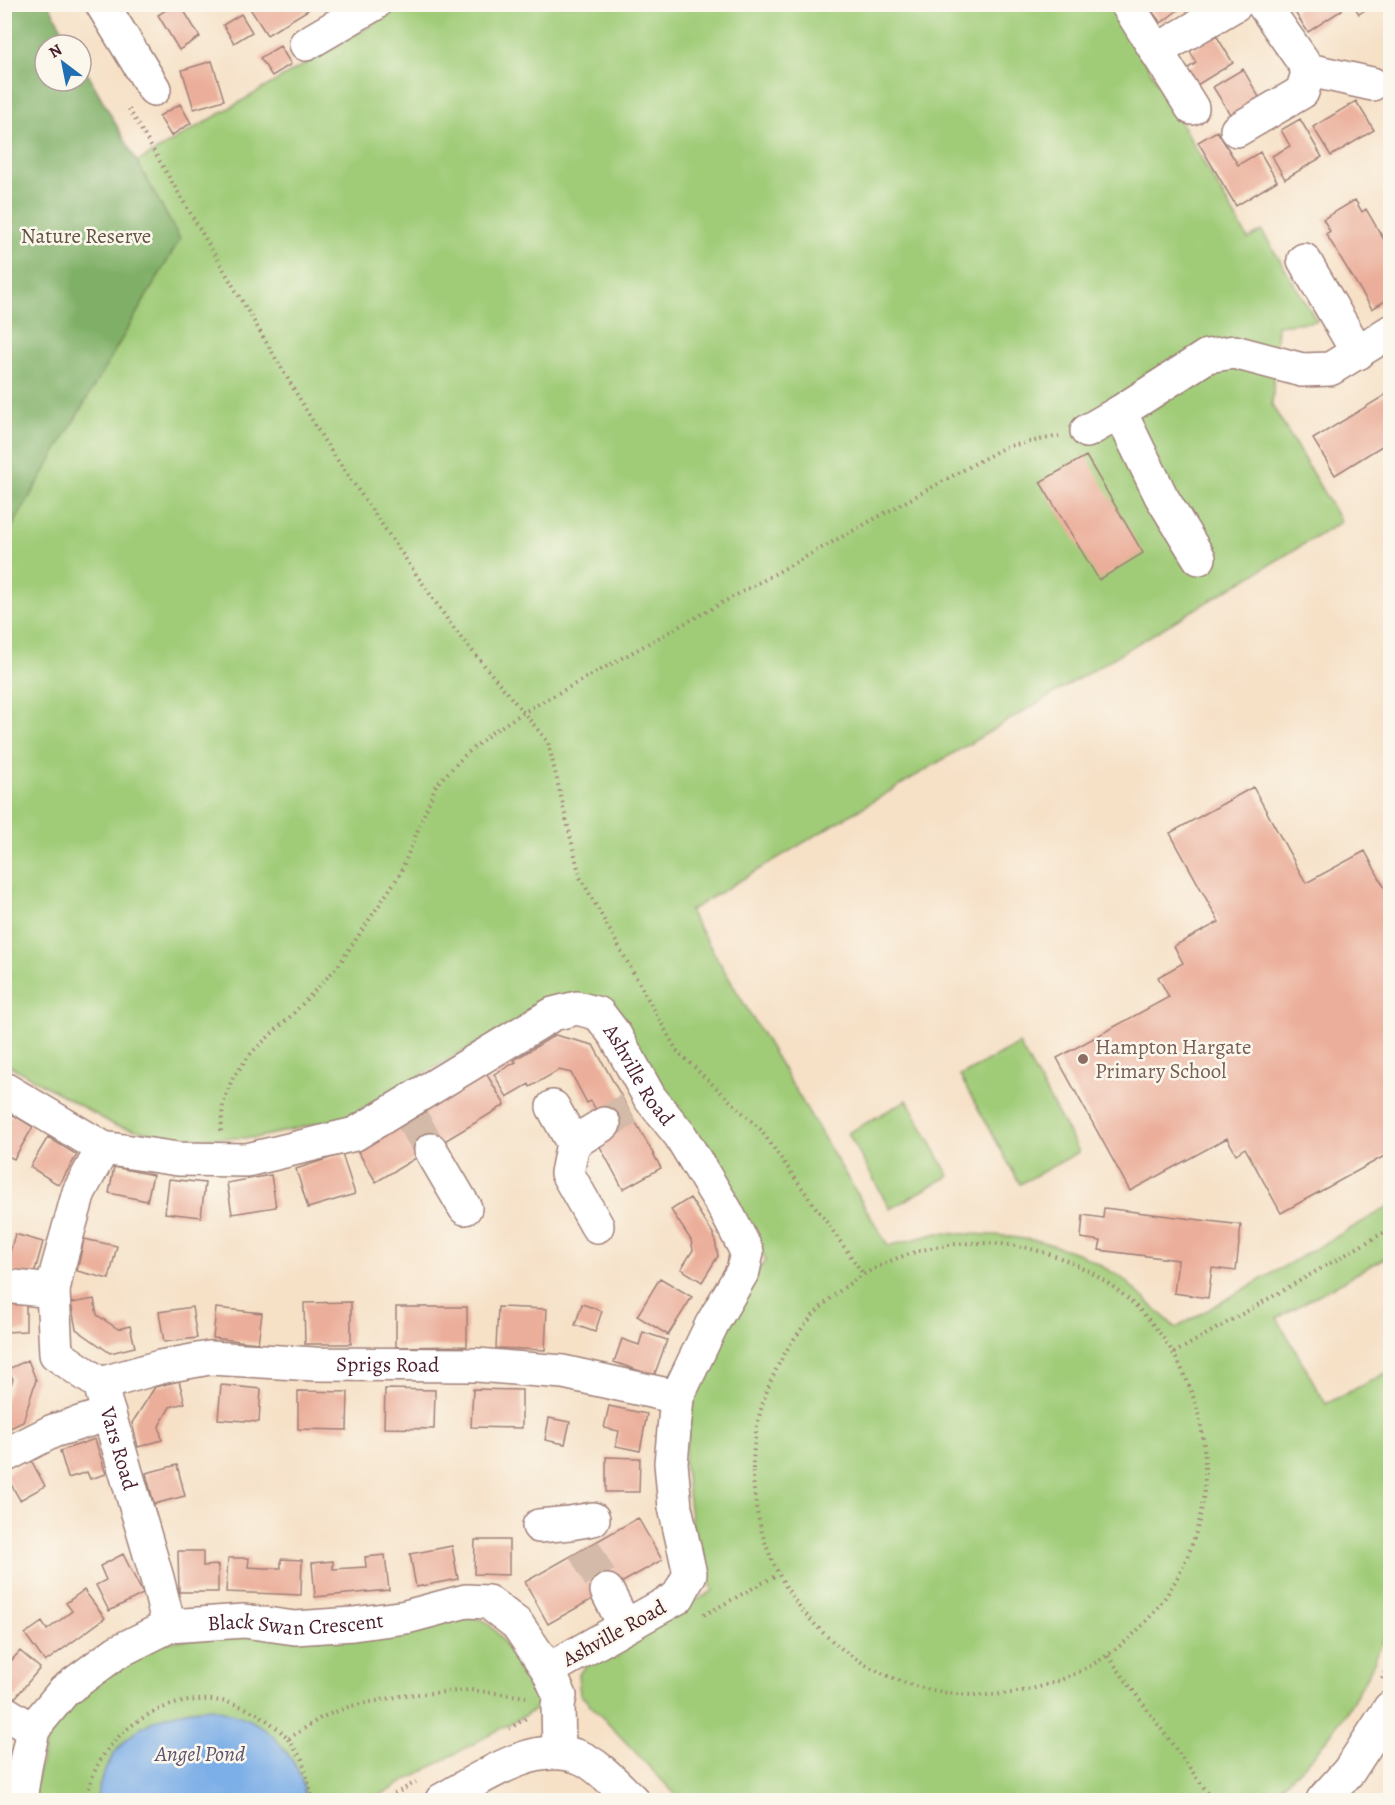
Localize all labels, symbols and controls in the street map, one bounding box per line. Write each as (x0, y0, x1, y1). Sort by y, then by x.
north arrow (33, 33, 93, 93)
text: N (45, 39, 67, 64)
park label: Nature Reserve (21, 222, 151, 250)
street label: Ashville Road (597, 1017, 681, 1132)
place label: Hampton Hargate Primary School (1095, 1033, 1251, 1085)
marker: Hampton Hargate Primary School (1076, 1052, 1090, 1066)
street label: Sprigs Road (336, 1350, 440, 1379)
street label: Vars Road (93, 1403, 145, 1494)
street label: Ashville Road (556, 1593, 671, 1673)
street label: Black Swan Crescent (207, 1606, 385, 1642)
water label: Angel Pond (154, 1739, 245, 1769)

